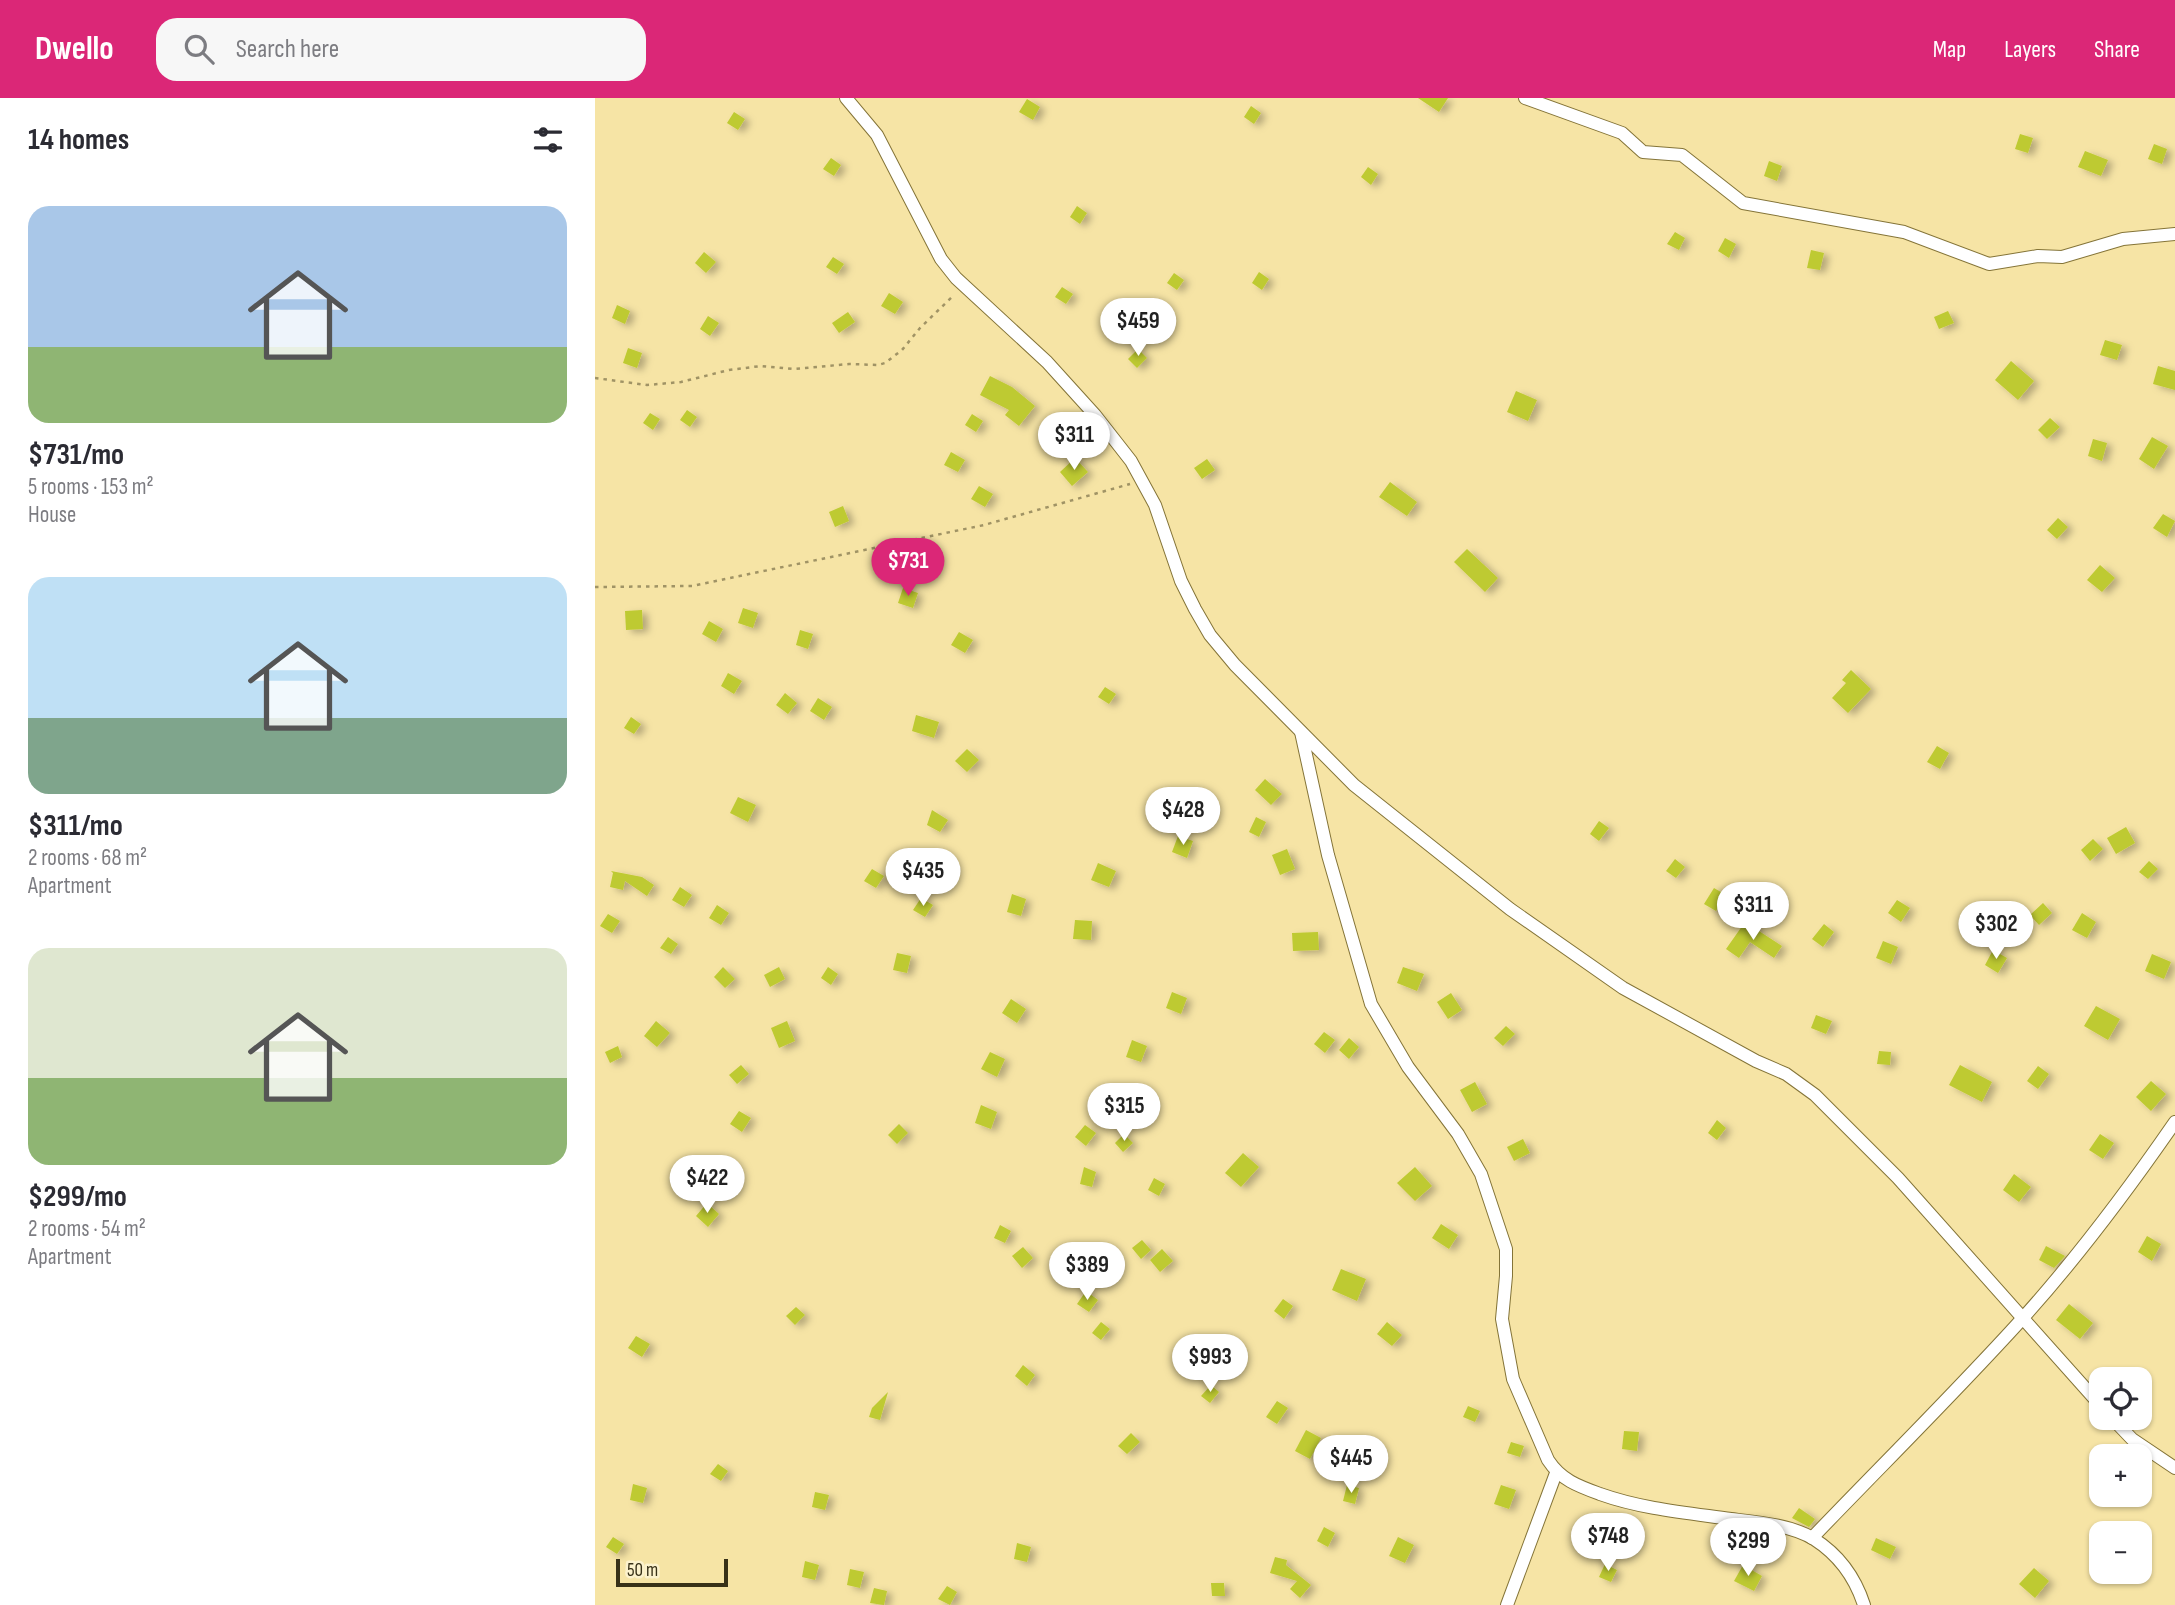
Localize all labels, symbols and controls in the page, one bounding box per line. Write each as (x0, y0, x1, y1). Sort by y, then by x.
search box (156, 18, 646, 81)
text: Dwello (35, 29, 114, 69)
icon: search (180, 30, 218, 68)
text: Search here (236, 34, 339, 65)
text: Map (1933, 35, 1966, 64)
text: Layers (2004, 35, 2056, 64)
text: Share (2094, 35, 2140, 64)
icon: filters (529, 121, 567, 159)
text: 14 homes (28, 122, 129, 158)
icon: home (235, 252, 361, 378)
pin: $459 (1097, 299, 1179, 358)
text: $459 (1116, 307, 1160, 335)
pin: $311 (1033, 412, 1115, 472)
text: $311 (1054, 421, 1094, 449)
text: $731/mo (28, 437, 124, 473)
text: 5 rooms · 153 m² (28, 473, 154, 501)
text: House (28, 501, 76, 529)
pin: $731 (867, 538, 949, 598)
text: $731 (887, 547, 929, 575)
icon: home (235, 623, 361, 749)
pin: $428 (1142, 788, 1224, 847)
text: $428 (1161, 796, 1205, 824)
text: $311/mo (28, 808, 123, 844)
text: 2 rooms · 68 m² (28, 844, 147, 872)
pin: $435 (882, 848, 964, 908)
text: $435 (902, 857, 944, 885)
text: Apartment (28, 872, 112, 900)
pin: $311 (1712, 882, 1794, 942)
text: $311 (1733, 891, 1773, 919)
pin: $302 (1955, 902, 2037, 961)
text: $302 (1974, 910, 2018, 938)
icon: home (235, 994, 361, 1120)
pin: $315 (1083, 1084, 1165, 1143)
text: $315 (1103, 1092, 1145, 1120)
pin: $422 (666, 1156, 748, 1215)
text: $422 (686, 1164, 728, 1192)
text: $299/mo (28, 1179, 127, 1215)
text: 2 rooms · 54 m² (28, 1215, 146, 1243)
pin: $389 (1046, 1242, 1128, 1302)
text: Apartment (28, 1243, 112, 1271)
text: $389 (1065, 1251, 1109, 1279)
pin: $993 (1169, 1334, 1251, 1394)
text: $993 (1188, 1343, 1232, 1371)
map controls (2089, 1367, 2152, 1584)
button: locate (2089, 1367, 2152, 1430)
pin: $445 (1310, 1436, 1392, 1495)
text: $445 (1329, 1444, 1373, 1472)
button: + (2089, 1444, 2152, 1507)
pin: $748 (1567, 1514, 1649, 1573)
pin: $299 (1707, 1518, 1789, 1578)
button: − (2089, 1521, 2152, 1584)
text: $748 (1587, 1522, 1629, 1550)
text: $299 (1726, 1527, 1770, 1555)
scale bar (616, 1556, 728, 1588)
text: 50 m (627, 1559, 658, 1582)

